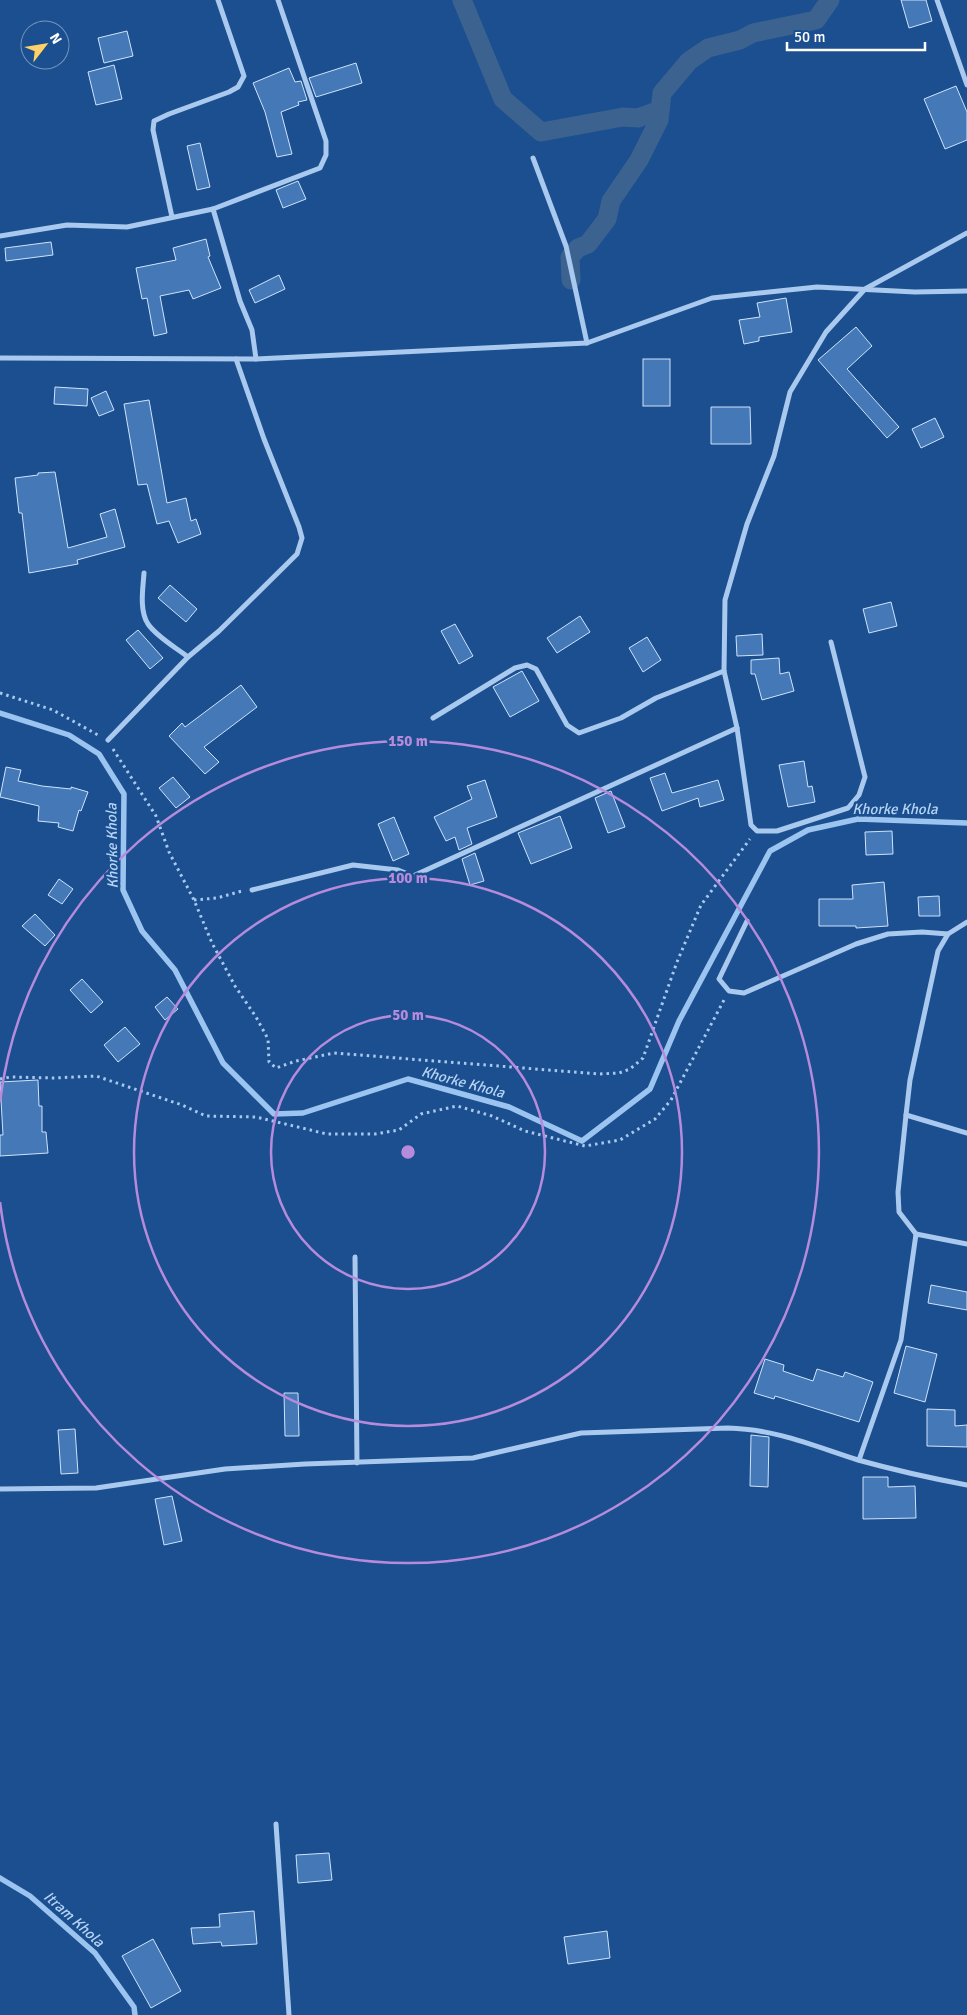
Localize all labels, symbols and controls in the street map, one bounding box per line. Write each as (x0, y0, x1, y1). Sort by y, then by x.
north arrow (20, 20, 70, 70)
scale bar (787, 20, 924, 52)
text: 50 m (794, 28, 825, 46)
text: N (46, 30, 66, 47)
text: 150 m (388, 732, 428, 750)
water label: Khorke Khola (852, 800, 938, 818)
water label: Khorke Khola (102, 803, 122, 889)
text: 100 m (388, 869, 428, 887)
text: 50 m (392, 1006, 424, 1024)
water label: Khorke Khola (419, 1062, 507, 1102)
centre of rings (399, 1143, 417, 1161)
water label: Itram Khola (40, 1887, 108, 1951)

